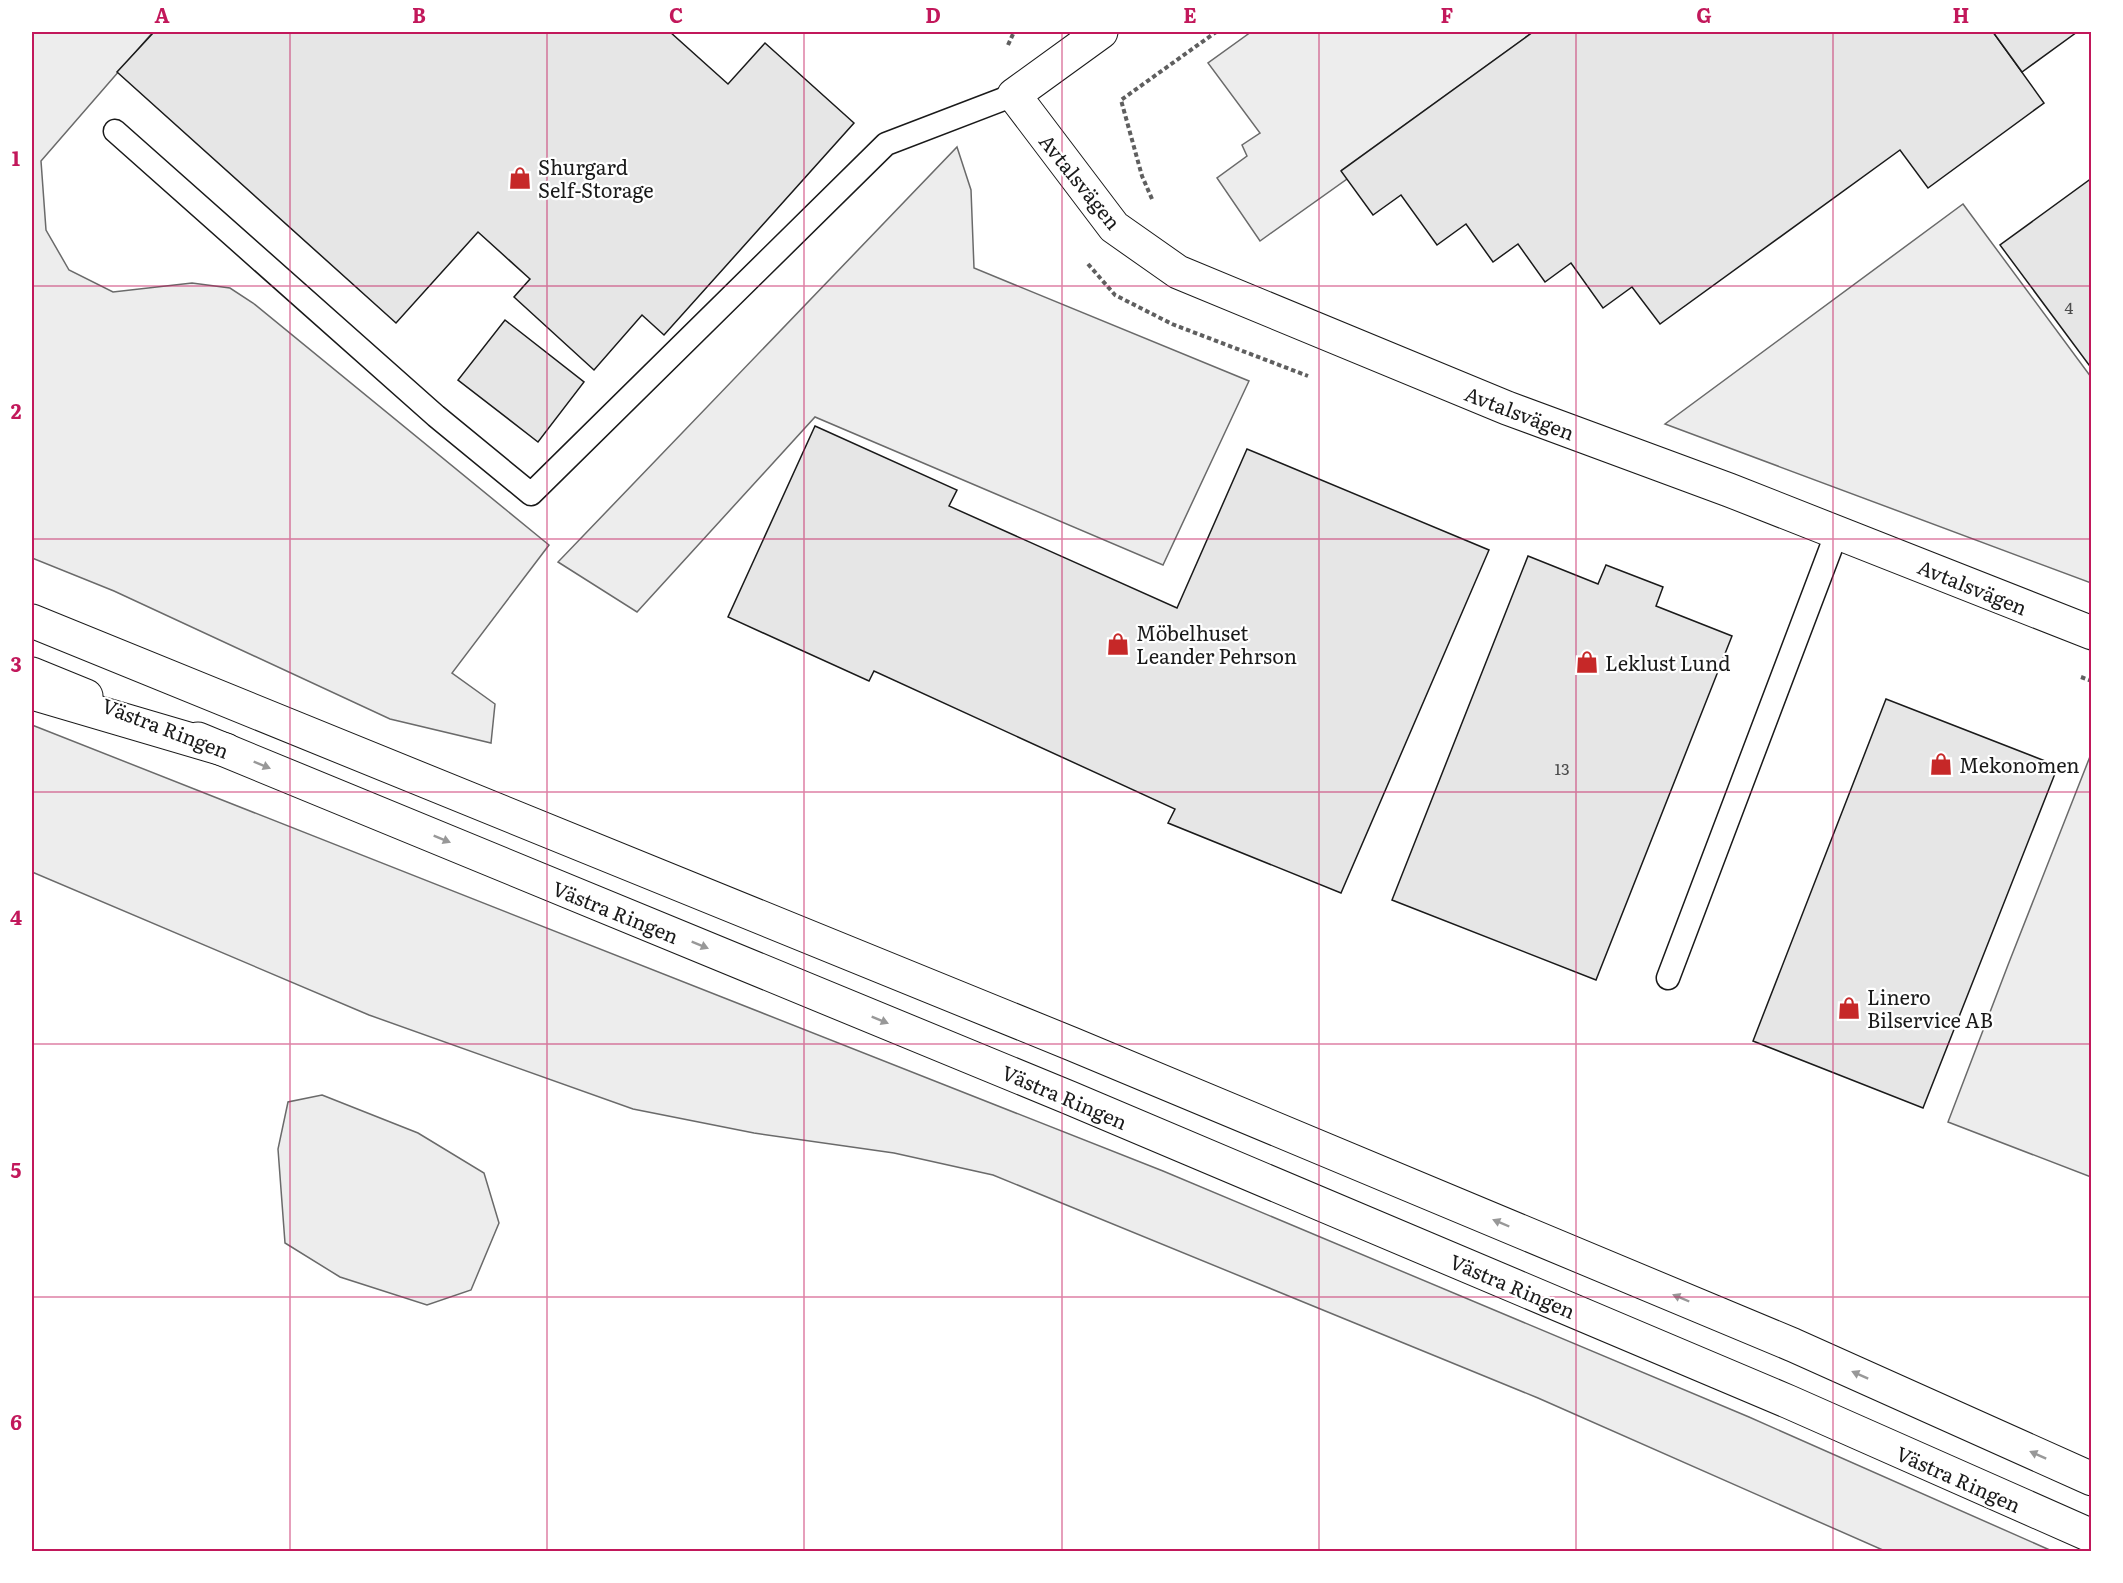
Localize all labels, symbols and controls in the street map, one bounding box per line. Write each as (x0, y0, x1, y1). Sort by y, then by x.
text: A (154, 0, 170, 29)
text: B (412, 0, 426, 29)
text: C (669, 0, 683, 29)
text: D (925, 0, 941, 29)
text: E (1183, 0, 1197, 29)
text: F (1441, 0, 1454, 29)
text: G (1696, 0, 1712, 29)
text: H (1953, 0, 1969, 29)
street label: Avtalsvägen (1033, 127, 1129, 235)
text: 1 (12, 142, 20, 172)
place label: Shurgard Self-Storage (538, 151, 654, 204)
shop icon: Shurgard Self-Storage (507, 165, 533, 191)
house number: 4 (2065, 295, 2074, 319)
street label: Avtalsvägen (1461, 377, 1579, 447)
text: 2 (11, 395, 22, 425)
street label: Avtalsvägen (1914, 550, 2032, 622)
place label: Möbelhuset Leander Pehrson (1136, 617, 1297, 670)
shop icon: Möbelhuset Leander Pehrson (1105, 631, 1131, 657)
place label: Leklust Lund (1605, 647, 1730, 677)
text: 3 (10, 648, 22, 678)
shop icon: Leklust Lund (1574, 649, 1600, 675)
street label: Västra Ringen (98, 689, 234, 765)
place label: Mekonomen (1959, 749, 2080, 779)
shop icon: Mekonomen (1928, 751, 1954, 777)
house number: 13 (1554, 756, 1570, 780)
one-way arrow (253, 761, 271, 770)
one-way arrow (434, 834, 452, 844)
street label: Västra Ringen (548, 872, 684, 950)
text: 4 (10, 901, 22, 931)
one-way arrow (691, 941, 709, 950)
place label: Linero Bilservice AB (1867, 981, 1993, 1034)
shop icon: Linero Bilservice AB (1836, 995, 1862, 1021)
one-way arrow (872, 1015, 890, 1025)
street label: Västra Ringen (998, 1056, 1132, 1136)
text: 5 (11, 1154, 22, 1184)
one-way arrow (1492, 1218, 1510, 1228)
street label: Västra Ringen (1446, 1245, 1580, 1325)
one-way arrow (1672, 1293, 1690, 1303)
one-way arrow (1852, 1371, 1869, 1380)
text: 6 (10, 1406, 22, 1436)
street label: Västra Ringen (1892, 1437, 2026, 1519)
one-way arrow (2030, 1451, 2047, 1460)

